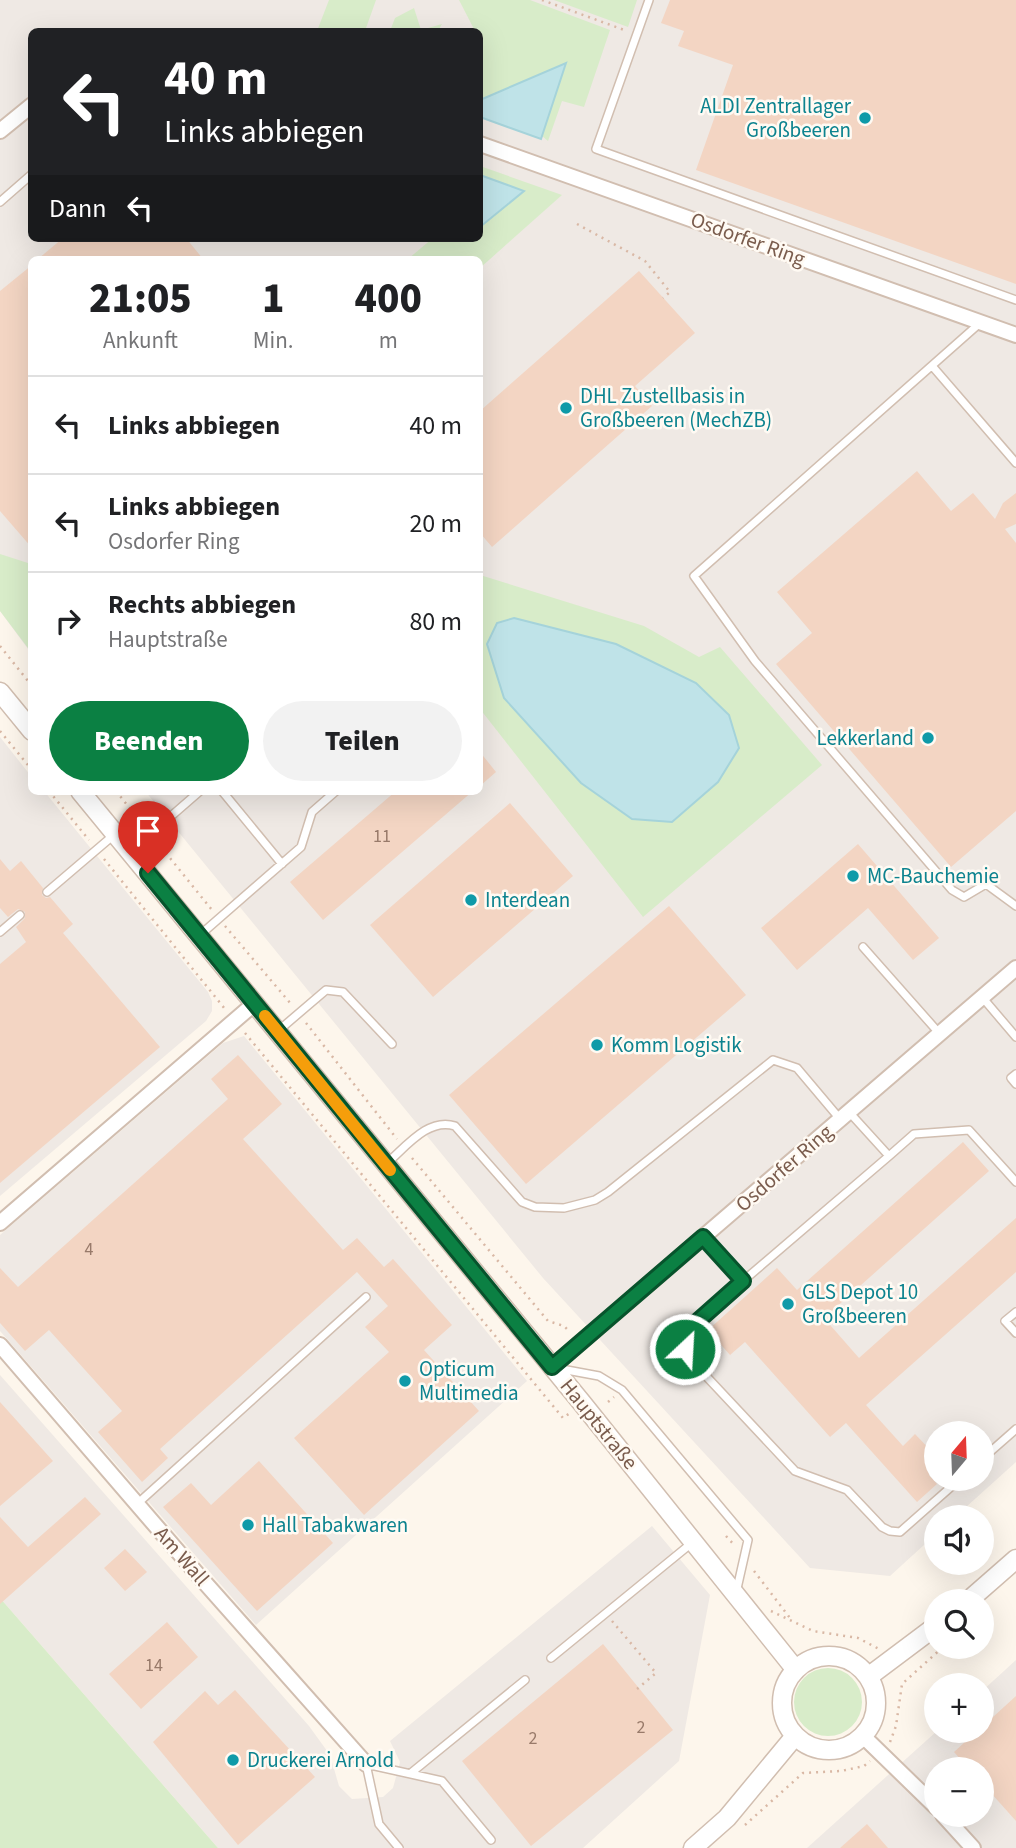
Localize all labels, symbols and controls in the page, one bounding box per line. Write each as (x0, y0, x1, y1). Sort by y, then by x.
text: 40 m (164, 44, 268, 114)
icon: left (49, 56, 140, 147)
place label: ALDI Zentrallager Großbeeren (700, 91, 852, 145)
text: Links abbiegen (164, 109, 365, 155)
marker: ALDI Zentrallager Großbeeren (857, 110, 873, 126)
icon: left (121, 189, 159, 227)
text: Dann (49, 190, 107, 227)
street label: Osdorfer Ring (686, 204, 810, 274)
text: 21:05 (89, 269, 192, 329)
text: 1 (262, 269, 284, 329)
text: 400 (355, 269, 422, 329)
text: Ankunft (103, 324, 178, 357)
text: Min. (253, 324, 294, 357)
text: m (379, 324, 398, 357)
place label: DHL Zustellbasis in Großbeeren (MechZB) (580, 381, 772, 435)
marker: DHL Zustellbasis in Großbeeren (MechZB) (558, 400, 574, 416)
icon: left (49, 406, 87, 444)
text: Links abbiegen (108, 407, 280, 444)
text: 40 m (409, 407, 462, 444)
text: Links abbiegen (108, 488, 280, 525)
icon: left (49, 504, 87, 542)
text: 20 m (409, 505, 462, 542)
text: Osdorfer Ring (108, 525, 240, 558)
text: Rechts abbiegen (108, 586, 296, 623)
icon: right (49, 602, 87, 640)
text: 80 m (409, 603, 462, 640)
text: Hauptstraße (108, 623, 228, 656)
button: Beenden (49, 701, 249, 781)
button: Teilen (263, 701, 462, 781)
place label: Lekkerland (816, 723, 914, 753)
marker: Lekkerland (920, 730, 936, 746)
pin (118, 801, 178, 873)
icon: arrive (129, 812, 167, 850)
house number: 11 (373, 824, 391, 849)
place label: MC-Bauchemie (867, 861, 999, 891)
marker: MC-Bauchemie (845, 868, 861, 884)
place label: Interdean (485, 885, 570, 915)
marker: Interdean (463, 892, 479, 908)
place label: Komm Logistik (611, 1030, 742, 1060)
marker: Komm Logistik (589, 1037, 605, 1053)
street label: Osdorfer Ring (729, 1117, 839, 1219)
house number: 4 (85, 1237, 94, 1262)
place label: GLS Depot 10 Großbeeren (802, 1277, 918, 1331)
marker: GLS Depot 10 Großbeeren (780, 1296, 796, 1312)
position arrow (648, 1312, 722, 1386)
place label: Opticum Multimedia (419, 1354, 519, 1408)
street label: Hauptstraße (553, 1372, 645, 1476)
marker: Opticum Multimedia (397, 1373, 413, 1389)
north arrow (924, 1421, 994, 1491)
map controls (924, 1421, 994, 1827)
button: sound (924, 1505, 994, 1575)
place label: Hall Tabakwaren (262, 1510, 408, 1540)
marker: Hall Tabakwaren (240, 1517, 256, 1533)
street label: Am Wall (148, 1520, 216, 1592)
button: search (924, 1589, 994, 1659)
house number: 14 (145, 1653, 163, 1678)
button: + (924, 1673, 994, 1743)
house number: 2 (637, 1715, 646, 1740)
house number: 2 (529, 1726, 538, 1751)
place label: Druckerei Arnold (247, 1745, 394, 1775)
marker: Druckerei Arnold (225, 1752, 241, 1768)
button: − (924, 1757, 994, 1827)

